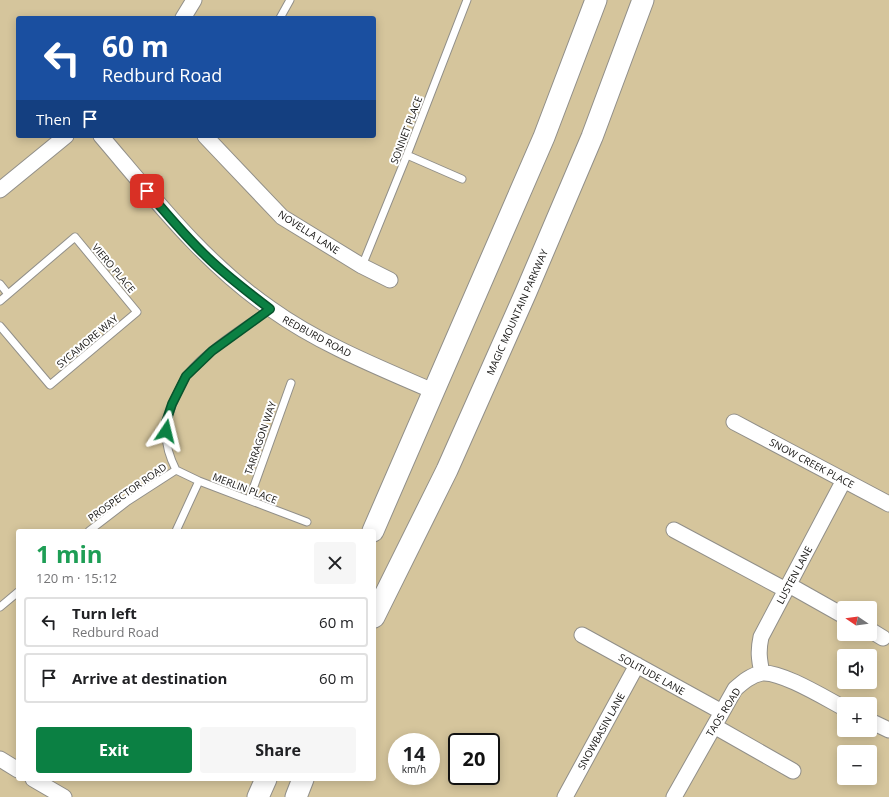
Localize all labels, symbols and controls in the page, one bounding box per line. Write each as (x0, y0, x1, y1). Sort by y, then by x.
text: 60 m (102, 27, 169, 65)
icon: left (36, 32, 88, 84)
text: Redburd Road (102, 63, 222, 87)
street label: SONNET PLACE (387, 94, 425, 166)
icon: arrive (79, 108, 101, 130)
text: Then (36, 109, 71, 129)
pin (130, 174, 164, 208)
icon: arrive (136, 180, 158, 202)
street label: NOVELLA LANE (275, 207, 343, 257)
street label: VIERO PLACE (89, 240, 139, 296)
street label: MAGIC MOUNTAIN PARKWAY (483, 246, 551, 377)
street label: SYCAMORE WAY (53, 311, 121, 371)
street label: REDBURD ROAD (280, 312, 354, 360)
street label: TARRAGON WAY (241, 399, 279, 477)
position arrow (145, 410, 187, 452)
street label: SNOW CREEK PLACE (767, 435, 857, 491)
street label: PROSPECTOR ROAD (85, 460, 169, 524)
street label: MERLIN PLACE (211, 469, 279, 507)
text: 1 min (36, 537, 103, 570)
button: close (314, 542, 356, 584)
street label: LUSTEN LANE (773, 544, 815, 606)
text: 120 m · 15:12 (36, 569, 117, 587)
north arrow (837, 601, 877, 641)
map controls (837, 601, 877, 785)
text: Turn left (72, 603, 137, 623)
icon: left (38, 611, 60, 633)
text: 60 m (319, 612, 354, 632)
text: Redburd Road (72, 623, 159, 641)
button: sound (837, 649, 877, 689)
street label: SOLITUDE LANE (616, 650, 688, 698)
icon: arrive (38, 667, 60, 689)
text: Arrive at destination (72, 668, 227, 688)
text: 60 m (319, 668, 354, 688)
street label: TAOS ROAD (702, 685, 744, 739)
street label: SNOWBASIN LANE (574, 690, 628, 772)
button: + (837, 697, 877, 737)
button: Exit (36, 727, 192, 773)
button: Share (200, 727, 356, 773)
speed limit sign: 20 (448, 733, 500, 785)
text: 14 (403, 740, 425, 767)
button: − (837, 745, 877, 785)
text: km/h (402, 762, 426, 776)

